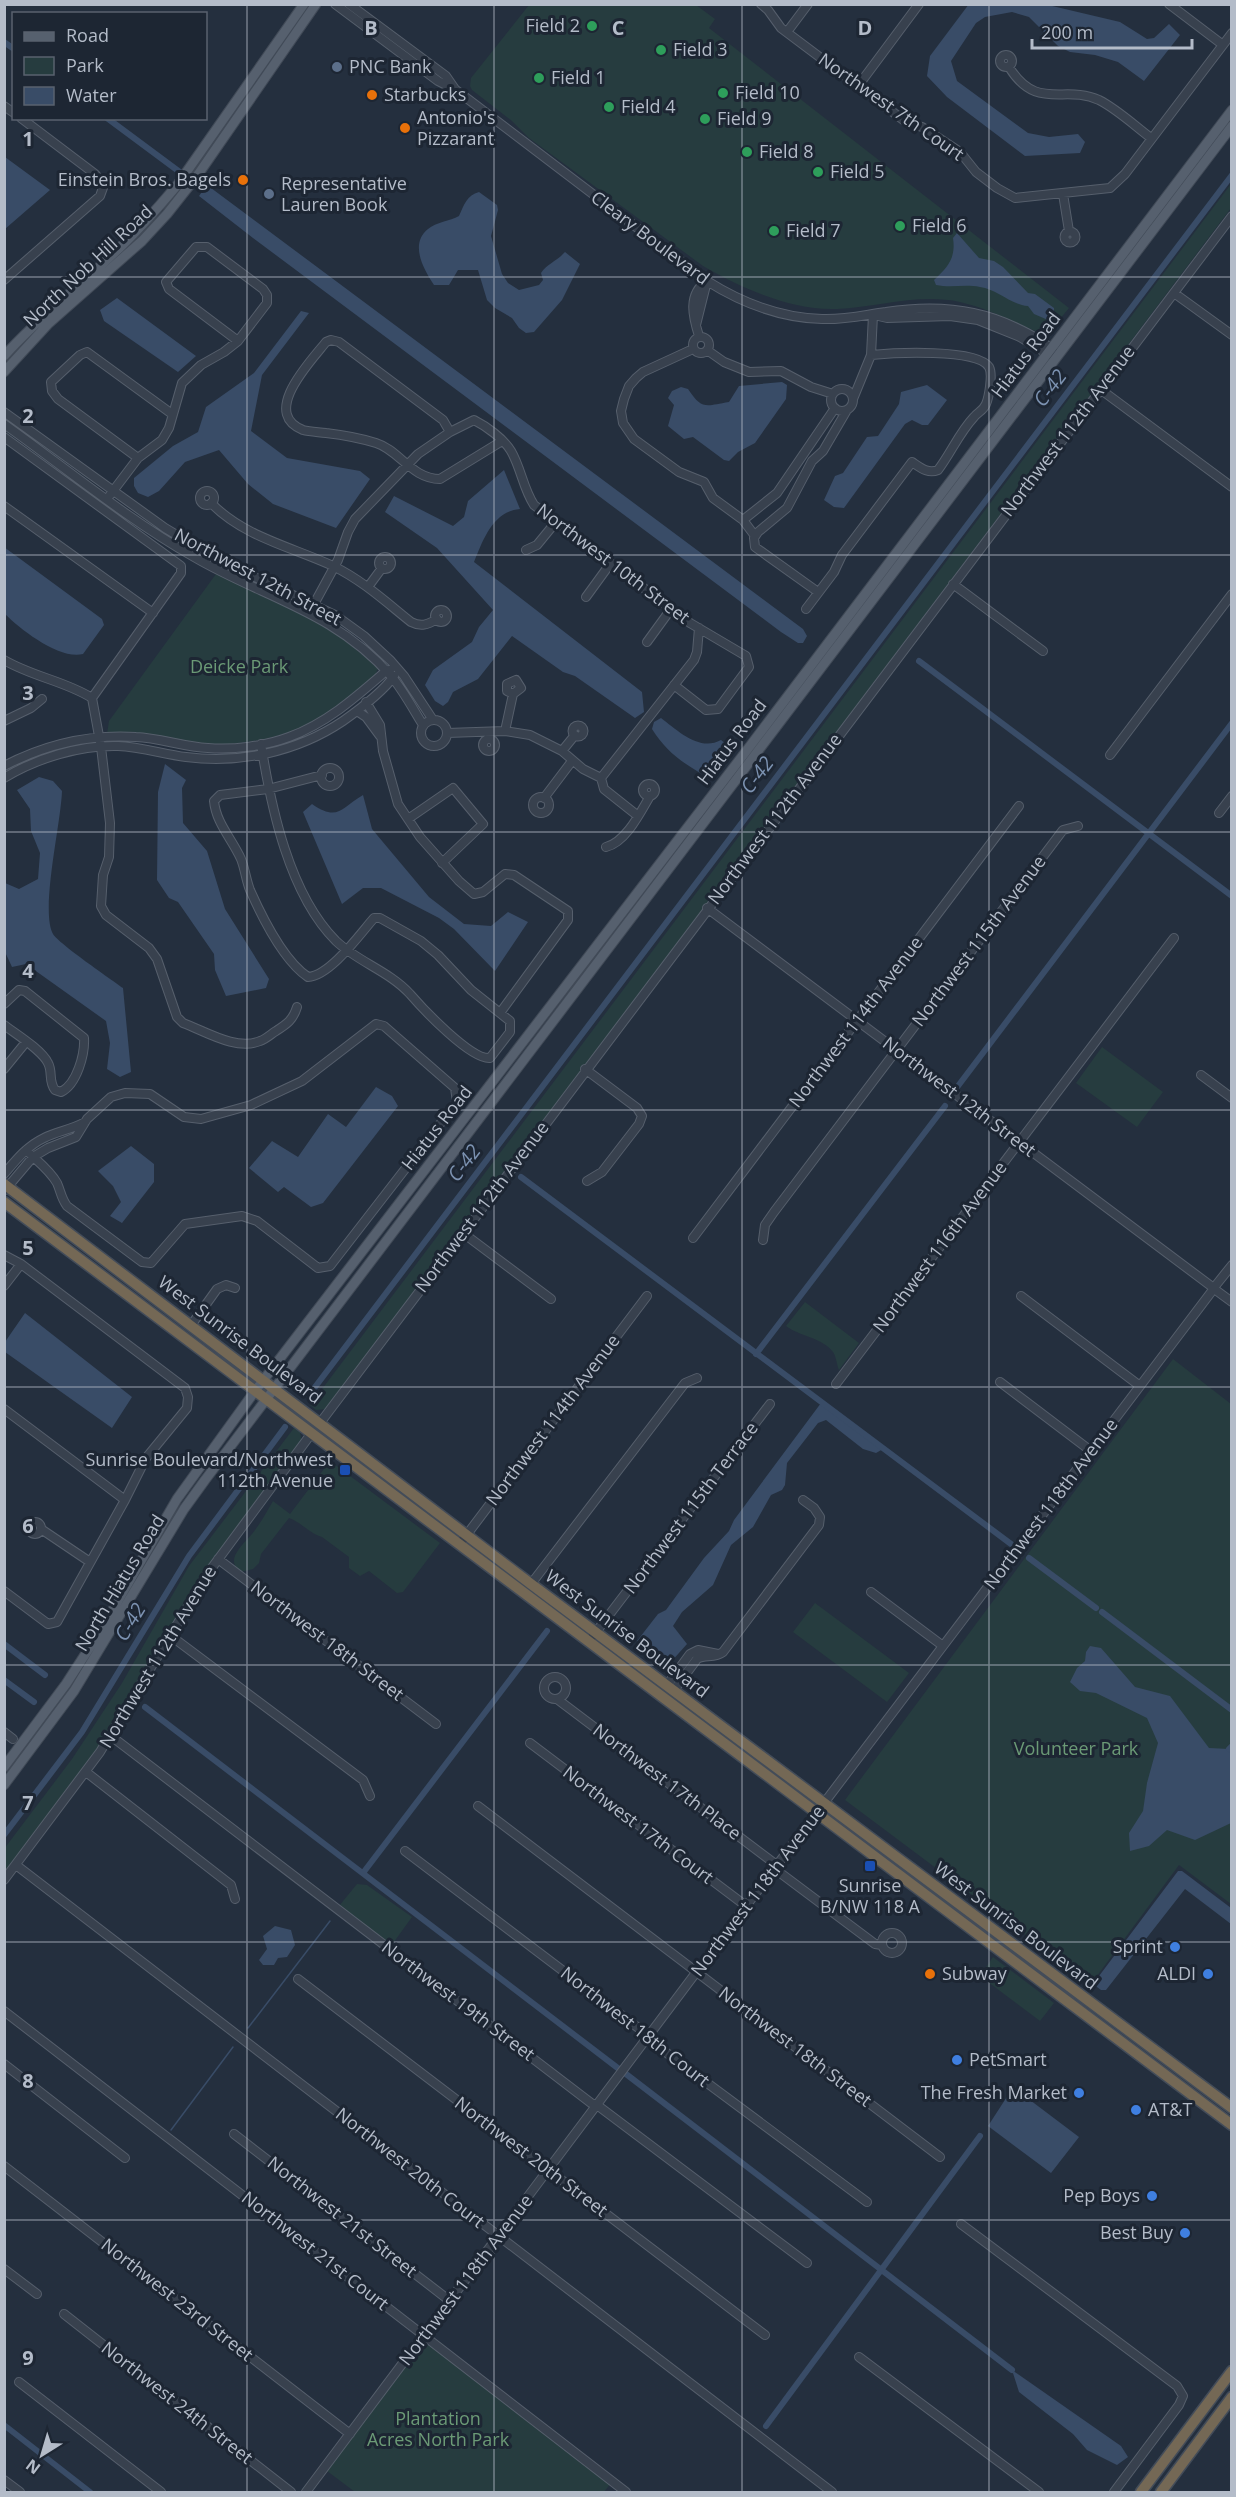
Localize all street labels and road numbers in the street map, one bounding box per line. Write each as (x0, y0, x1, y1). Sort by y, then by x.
street label: Northwest 7th Court (814, 47, 969, 165)
street label: Cleary Boulevard (586, 185, 715, 290)
street label: North Nob Hill Road (18, 199, 157, 331)
street label: Hiatus Road (985, 307, 1065, 402)
street label: Northwest 112th Avenue (995, 340, 1140, 521)
street label: Northwest 10th Street (532, 498, 695, 629)
street label: Northwest 12th Street (171, 522, 346, 630)
street label: Hiatus Road (691, 694, 771, 789)
street label: Northwest 112th Avenue (702, 728, 847, 909)
street label: Northwest 115th Avenue (906, 850, 1051, 1031)
street label: Northwest 114th Avenue (783, 931, 928, 1112)
street label: Northwest 12th Street (878, 1031, 1041, 1162)
street label: Hiatus Road (396, 1080, 477, 1175)
street label: Northwest 112th Avenue (409, 1116, 554, 1297)
street label: Northwest 116th Avenue (867, 1156, 1012, 1337)
street label: West Sunrise Boulevard (154, 1270, 327, 1409)
street label: Northwest 114th Avenue (480, 1329, 625, 1510)
street label: Northwest 118th Avenue (978, 1413, 1123, 1594)
street label: Northwest 115th Terrace (618, 1417, 763, 1598)
street label: North Hiatus Road (69, 1510, 169, 1655)
street label: Northwest 112th Avenue (93, 1561, 221, 1752)
street label: West Sunrise Boulevard (541, 1564, 714, 1703)
street label: Northwest 18th Street (246, 1575, 409, 1706)
street label: Northwest 17th Place (589, 1718, 747, 1845)
street label: Northwest 17th Court (558, 1760, 719, 1889)
street label: Northwest 118th Avenue (685, 1800, 830, 1981)
street label: West Sunrise Boulevard (930, 1856, 1103, 1995)
street label: Northwest 19th Street (377, 1935, 540, 2066)
street label: Northwest 18th Court (556, 1961, 715, 2092)
street label: Northwest 18th Street (714, 1981, 877, 2112)
street label: Northwest 20th Street (450, 2091, 613, 2222)
street label: Northwest 20th Court (331, 2102, 490, 2233)
street label: Northwest 21st Street (263, 2150, 422, 2282)
street label: Northwest 21st Court (237, 2185, 394, 2315)
street label: Northwest 118th Avenue (393, 2189, 538, 2370)
street label: Northwest 23rd Street (97, 2232, 259, 2366)
street label: Northwest 24th Street (97, 2336, 258, 2469)

